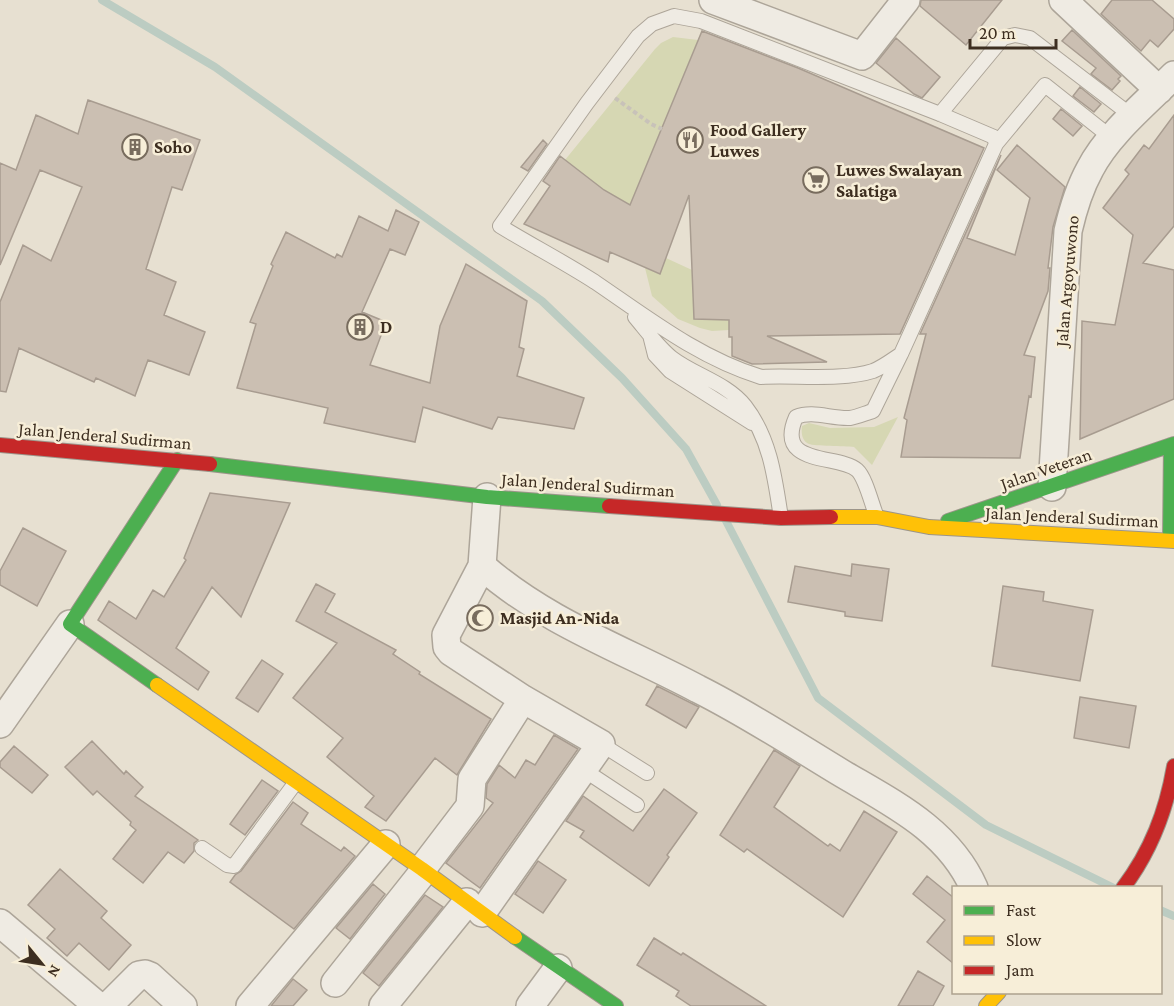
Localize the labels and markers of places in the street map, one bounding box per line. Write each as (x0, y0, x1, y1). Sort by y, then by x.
place label: Food Gallery Luwes (710, 120, 806, 161)
restaurant icon: Food Gallery Luwes (675, 125, 705, 155)
building icon: Soho (120, 132, 150, 162)
place label: Soho (154, 137, 192, 157)
place label: Luwes Swalayan Salatiga (836, 160, 963, 201)
supermarket icon: Luwes Swalayan Salatiga (801, 165, 831, 195)
building icon: D (345, 312, 375, 342)
place label: D (380, 317, 392, 337)
mosque icon: Masjid An-Nida (465, 603, 495, 633)
place label: Masjid An-Nida (500, 608, 620, 629)

